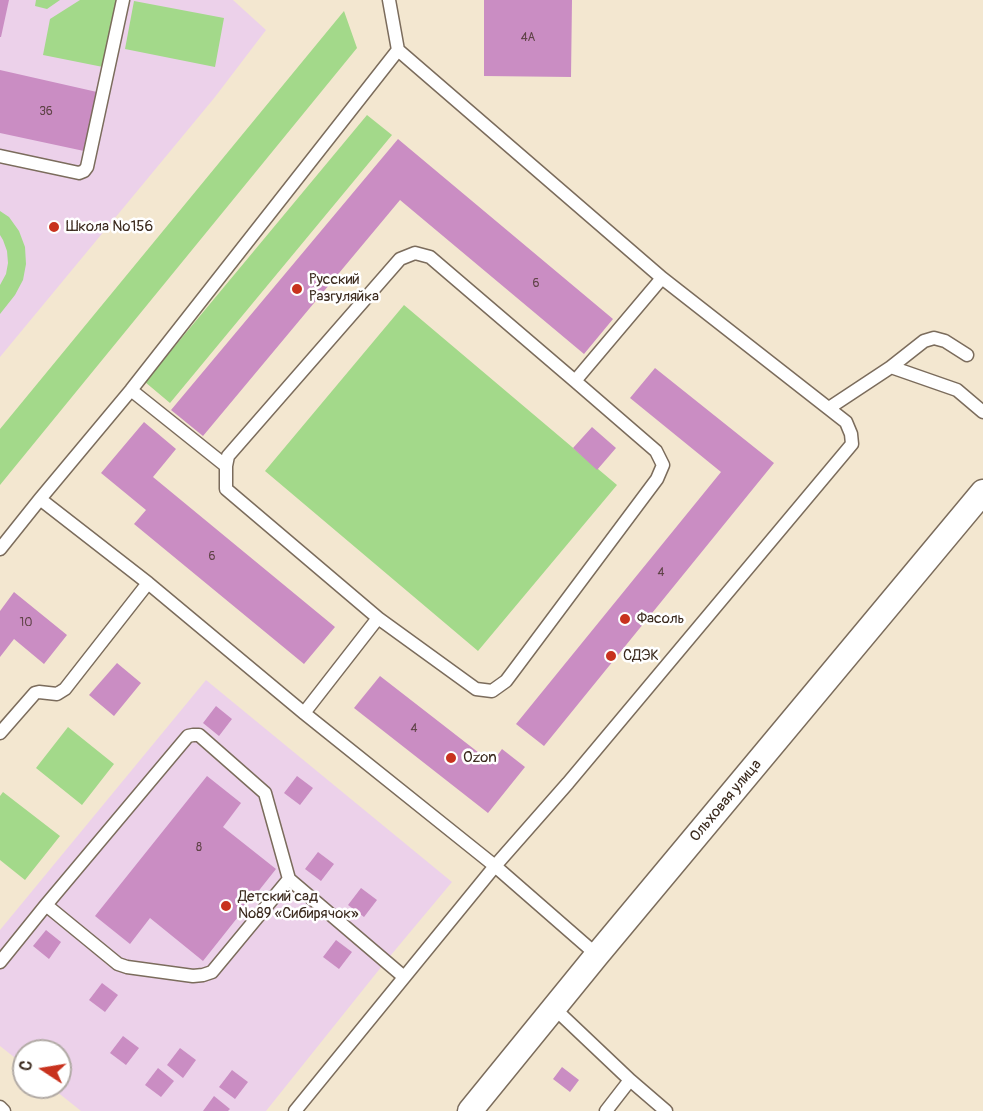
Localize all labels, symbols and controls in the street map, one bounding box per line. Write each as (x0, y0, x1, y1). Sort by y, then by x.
house number: 4А (521, 31, 535, 45)
house number: 36 (39, 105, 53, 119)
place label: Школа №156 (66, 218, 153, 236)
marker: Школа №156 (47, 220, 61, 234)
place label: Русский Разгуляйка (309, 271, 379, 306)
house number: 6 (533, 277, 539, 291)
marker: Русский Разгуляйка (290, 282, 304, 296)
house number: 6 (209, 550, 215, 564)
house number: 4 (658, 566, 664, 580)
place label: Фасоль (637, 610, 684, 628)
marker: Фасоль (618, 612, 632, 626)
house number: 10 (20, 616, 32, 630)
place label: СДЭК (623, 647, 659, 665)
marker: СДЭК (604, 649, 618, 663)
house number: 4 (411, 722, 417, 736)
place label: Ozon (463, 749, 497, 767)
marker: Ozon (444, 751, 458, 765)
street label: Ольховая улица (686, 756, 766, 846)
house number: 8 (196, 841, 202, 855)
place label: Детский сад №89 «Сибирячок» (238, 888, 359, 923)
marker: Детский сад №89 «Сибирячок» (219, 899, 233, 913)
north arrow (12, 1039, 72, 1099)
text: С (16, 1059, 37, 1073)

